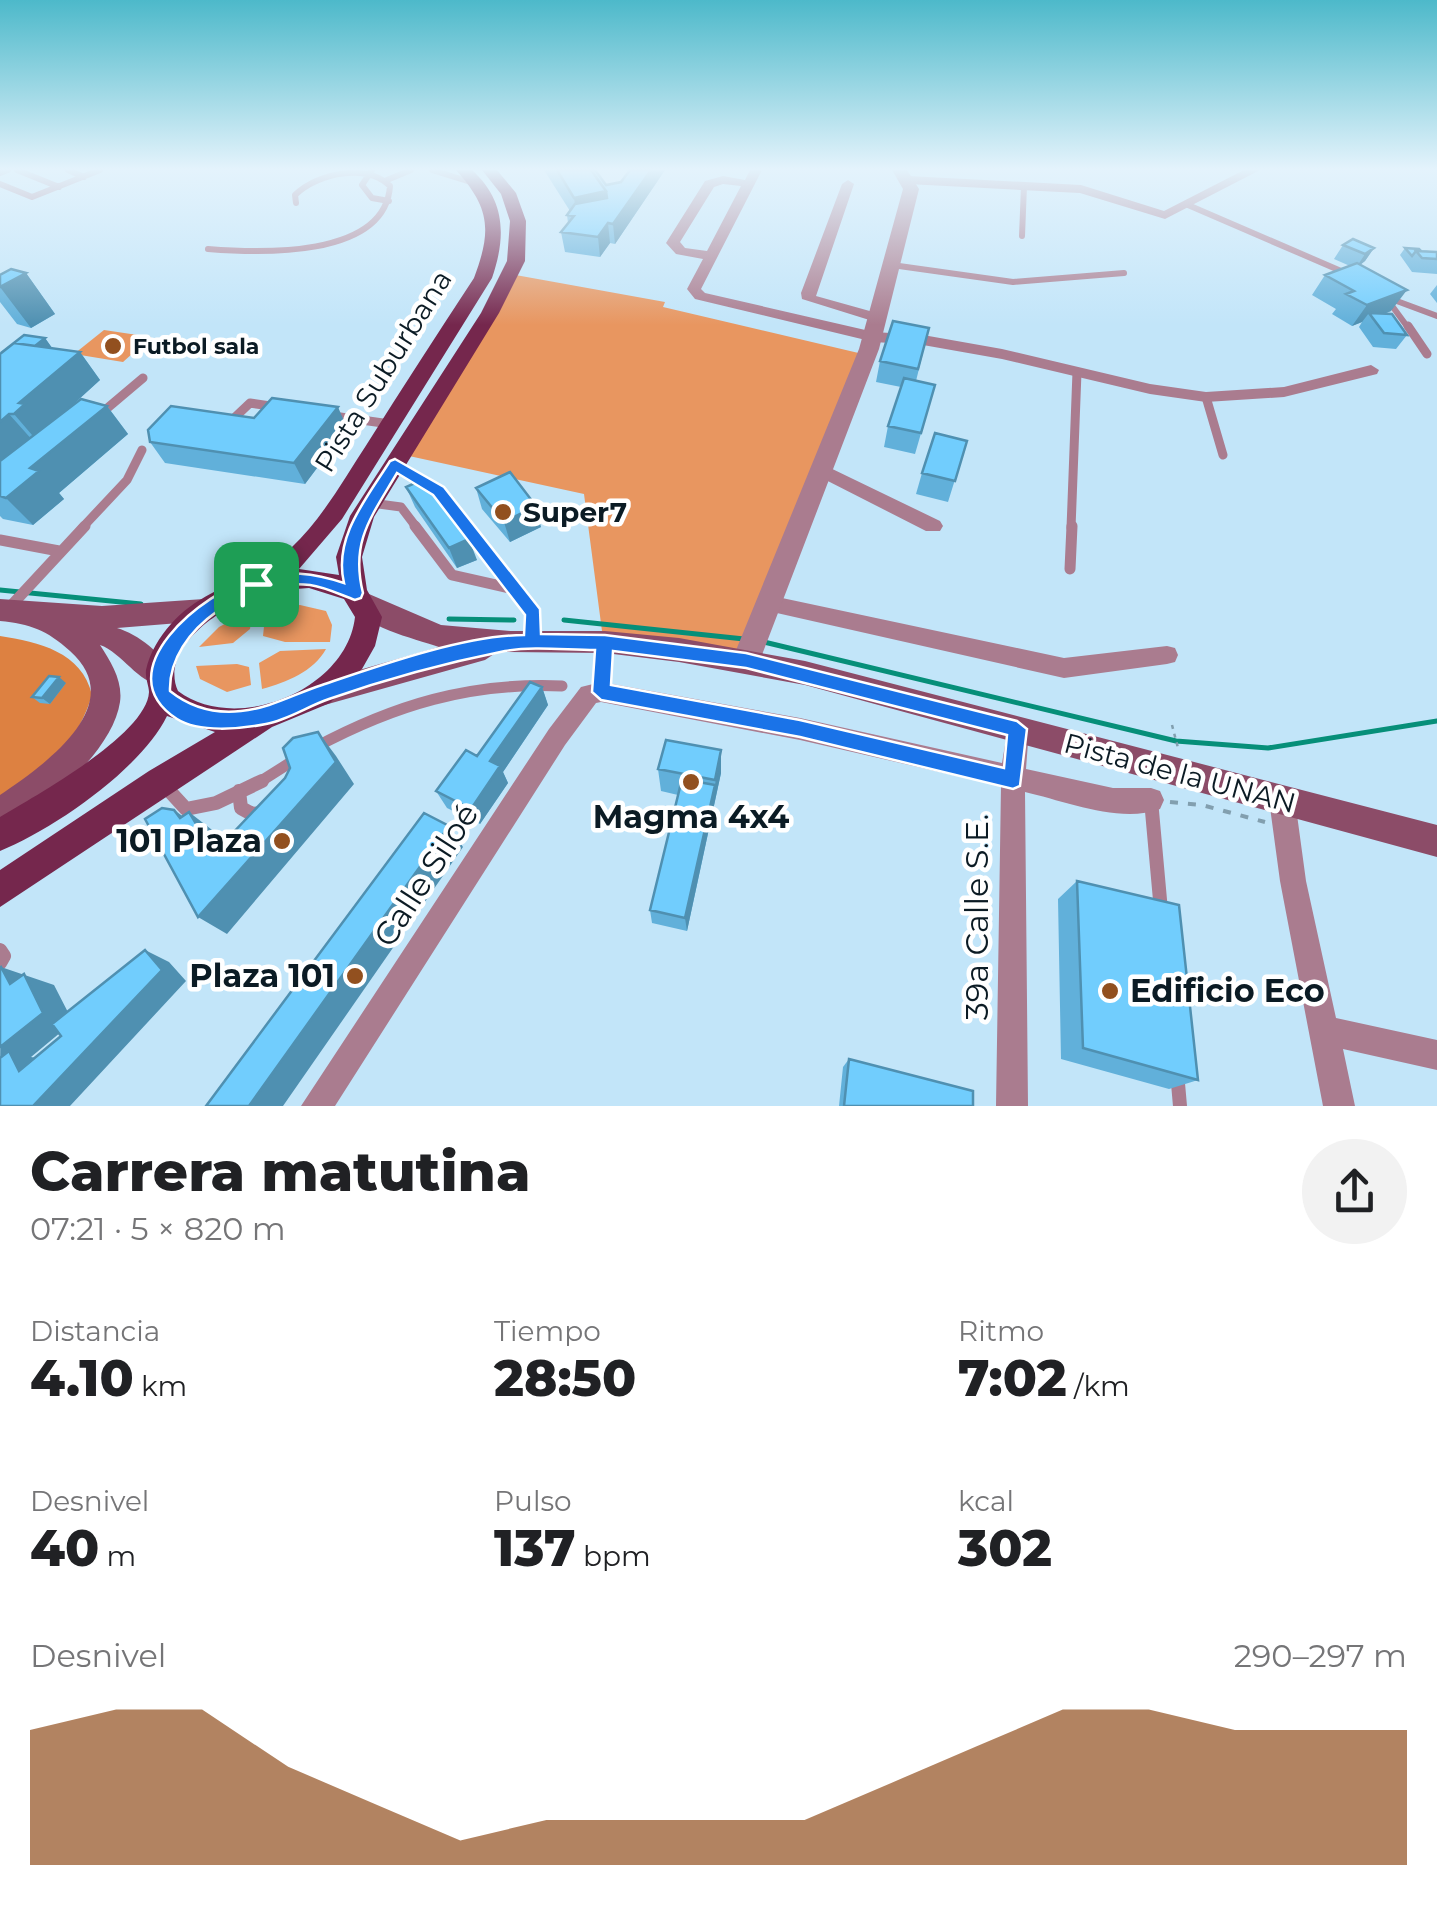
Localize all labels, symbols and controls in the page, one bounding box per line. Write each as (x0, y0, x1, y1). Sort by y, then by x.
street label: Pista Suburbana (307, 264, 459, 478)
place label: Futbol sala (133, 333, 259, 360)
marker: Futbol sala (102, 335, 124, 357)
place label: Super7 (523, 495, 627, 529)
marker: Super7 (492, 501, 514, 523)
pin (214, 542, 299, 627)
icon: arrive (229, 557, 284, 612)
street label: Pista de la UNAN (1060, 726, 1300, 820)
marker: Magma 4x4 (680, 771, 702, 793)
street label: Calle Siloé (365, 796, 486, 954)
place label: Magma 4x4 (593, 797, 789, 836)
street label: 39a Calle S.E. (957, 814, 996, 1020)
place label: 101 Plaza (116, 821, 262, 860)
marker: 101 Plaza (271, 830, 293, 852)
place label: Plaza 101 (189, 956, 335, 995)
marker: Plaza 101 (344, 965, 366, 987)
place label: Edificio Eco (1130, 971, 1325, 1010)
marker: Edificio Eco (1099, 980, 1121, 1002)
text: Carrera matutina (30, 1138, 530, 1205)
button: share (1302, 1139, 1407, 1244)
text: 07:21 · 5 × 820 m (30, 1209, 286, 1248)
text: Distancia (30, 1314, 160, 1348)
text: Tiempo (494, 1314, 601, 1348)
text: Ritmo (958, 1314, 1044, 1348)
text: 4.10 (30, 1348, 134, 1409)
text: 28:50 (494, 1348, 636, 1409)
text: 7:02 (958, 1348, 1067, 1409)
text: km (134, 1369, 187, 1403)
text: /km (1067, 1369, 1130, 1403)
text: Desnivel (30, 1484, 149, 1518)
text: Pulso (494, 1484, 572, 1518)
text: kcal (958, 1484, 1014, 1518)
text: 40 (30, 1518, 99, 1579)
text: 137 (494, 1518, 576, 1579)
text: 302 (958, 1518, 1052, 1579)
text: m (99, 1539, 136, 1573)
text: bpm (576, 1539, 651, 1573)
text: Desnivel (30, 1636, 166, 1675)
text: 290–297 m (1234, 1636, 1407, 1675)

